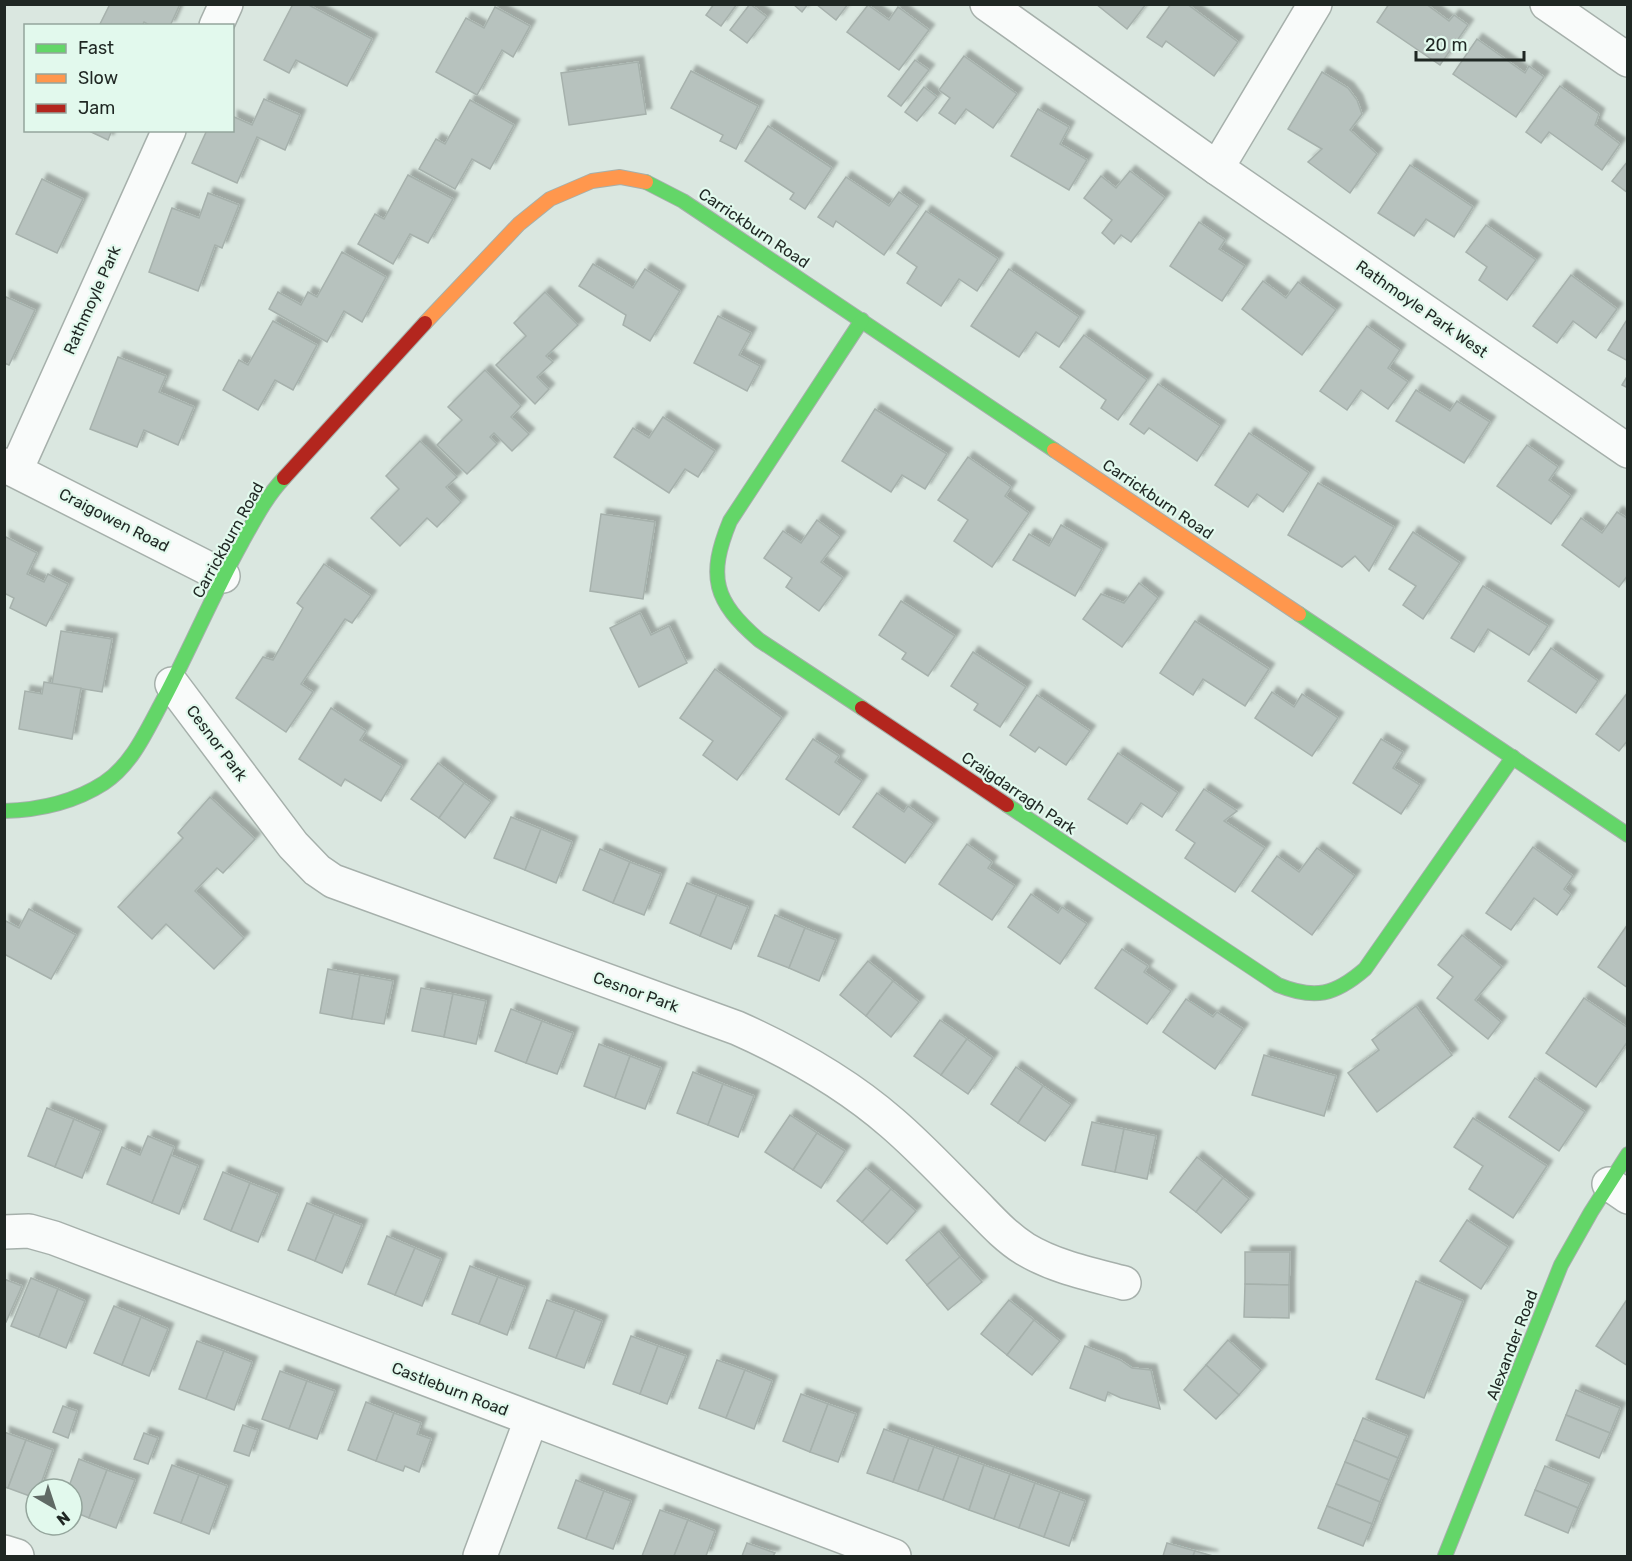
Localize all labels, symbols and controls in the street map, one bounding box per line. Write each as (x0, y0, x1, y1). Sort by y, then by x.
legend (24, 24, 234, 132)
scale bar (1416, 24, 1524, 62)
text: 20 m (1425, 34, 1467, 56)
text: Fast (78, 37, 114, 59)
text: Slow (78, 67, 118, 89)
text: Jam (78, 97, 115, 119)
street label: Carrickburn Road (695, 184, 813, 272)
street label: Rathmoyle Park (59, 242, 125, 357)
street label: Rathmoyle Park West (1352, 256, 1492, 362)
street label: Carrickburn Road (1099, 455, 1217, 543)
street label: Carrickburn Road (188, 479, 268, 601)
street label: Craigowen Road (56, 484, 172, 556)
street label: Cesnor Park (182, 702, 252, 785)
street label: Craigdarragh Park (958, 747, 1081, 839)
street label: Cesnor Park (591, 968, 682, 1016)
street label: Alexander Road (1482, 1287, 1542, 1403)
street label: Castleburn Road (389, 1358, 511, 1420)
north arrow (24, 1477, 84, 1537)
text: N (53, 1507, 74, 1529)

